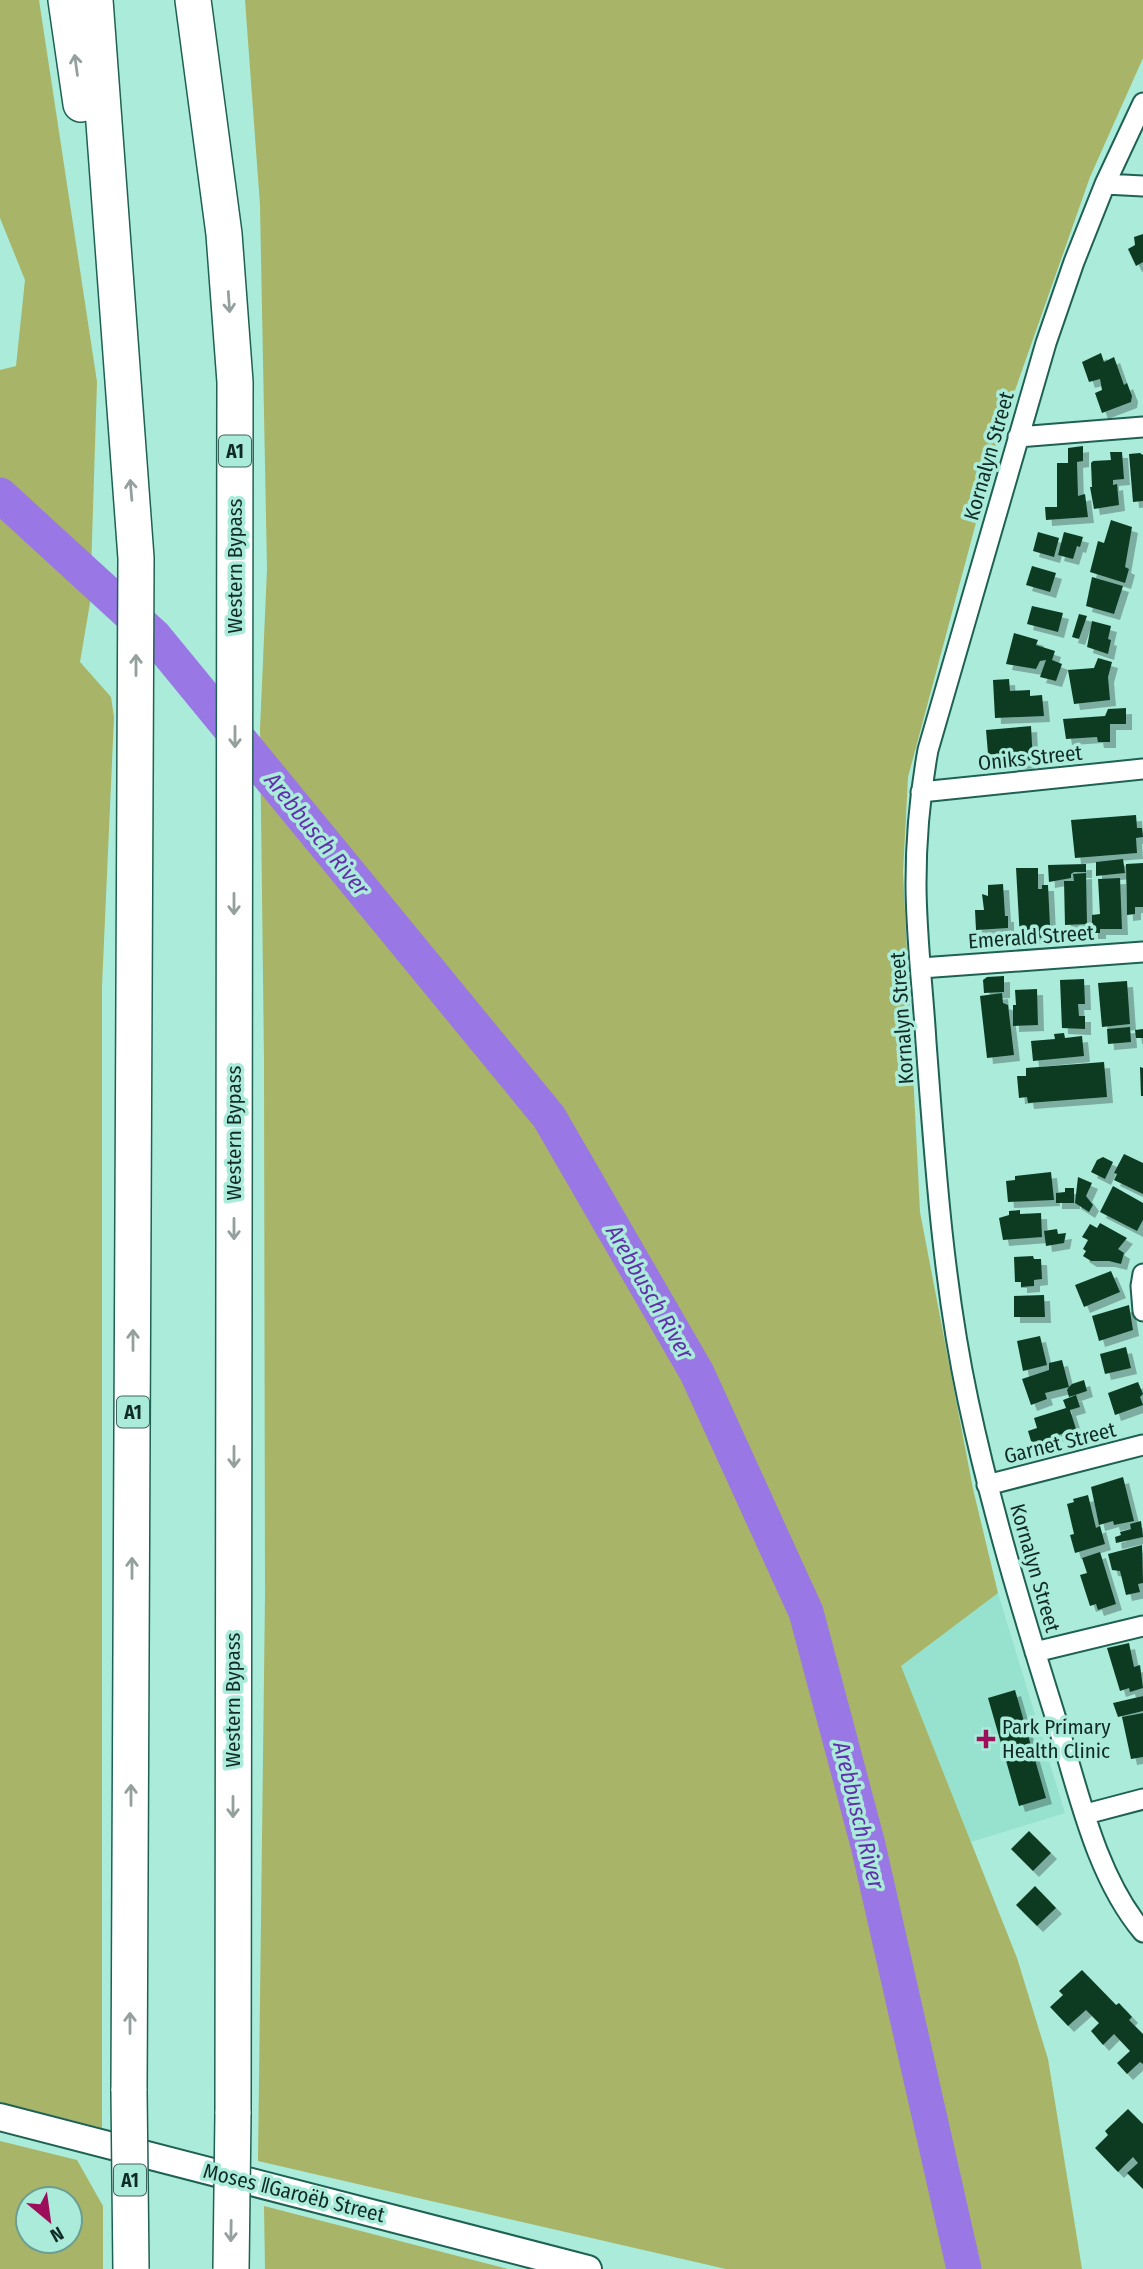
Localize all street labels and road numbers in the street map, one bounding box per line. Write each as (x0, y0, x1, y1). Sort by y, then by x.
street label: Kornalyn Street (958, 389, 1020, 523)
road number: A1 (219, 436, 251, 466)
street label: Western Bypass (222, 499, 248, 633)
street label: Oniks Street (977, 740, 1084, 776)
street label: Emerald Street (967, 920, 1095, 954)
street label: Kornalyn Street (884, 951, 920, 1085)
street label: Western Bypass (221, 1066, 247, 1200)
road number: A1 (117, 1396, 149, 1428)
street label: Garnet Street (1001, 1417, 1119, 1469)
street label: Kornalyn Street (1004, 1501, 1066, 1635)
street label: Western Bypass (220, 1633, 246, 1767)
street label: Moses ǁGaroëb Street (201, 2158, 388, 2228)
road number: A1 (114, 2164, 146, 2196)

